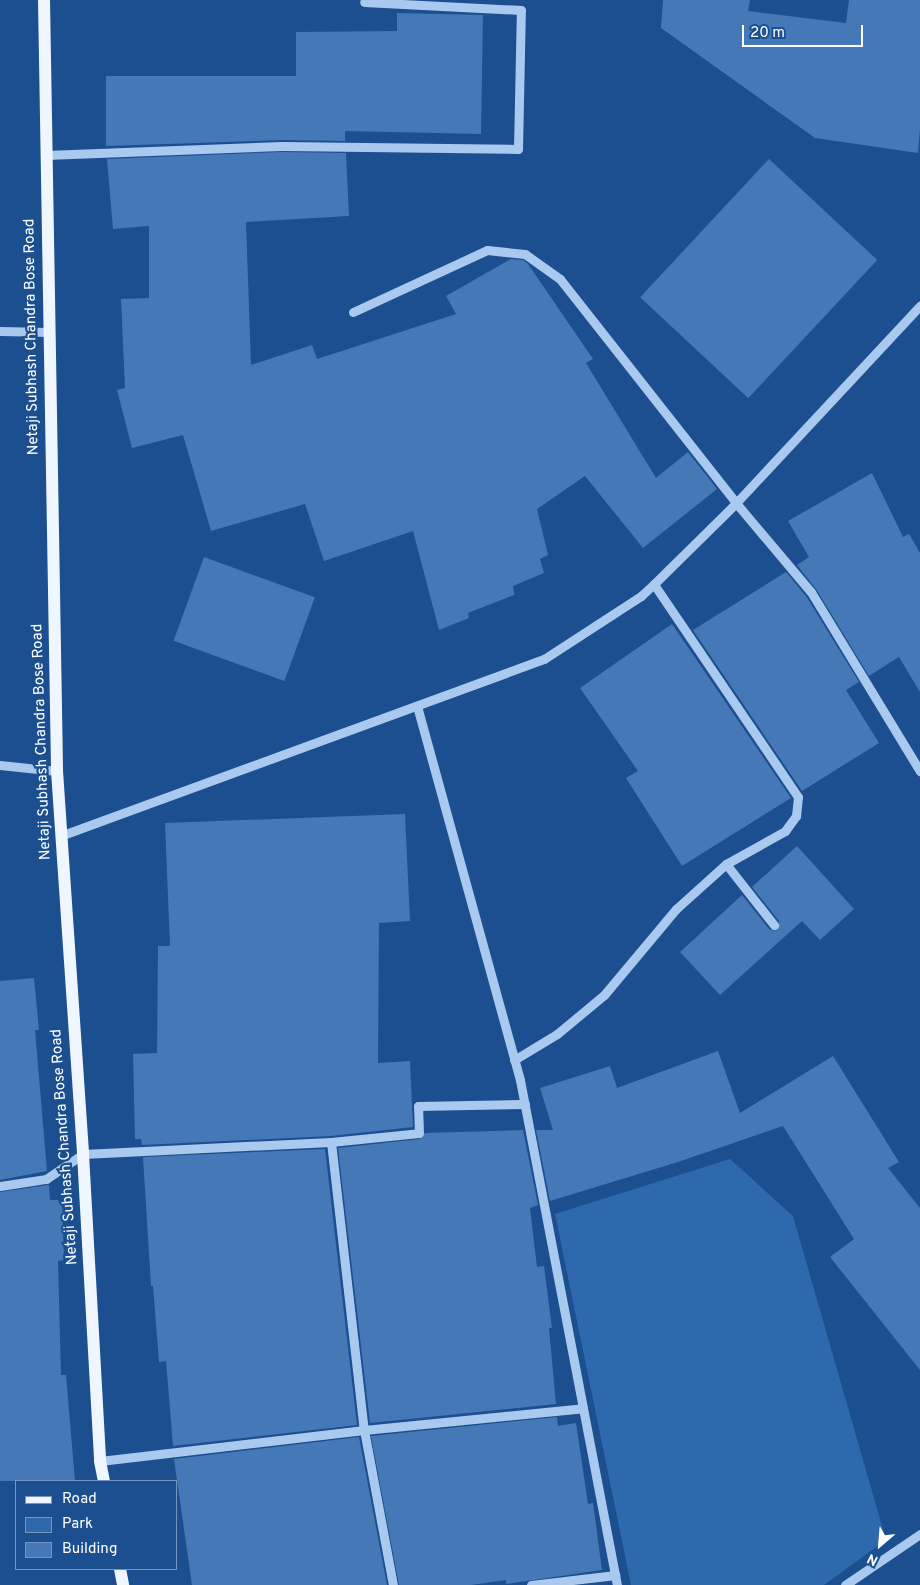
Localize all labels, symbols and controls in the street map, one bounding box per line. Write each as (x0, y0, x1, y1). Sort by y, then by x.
scale bar (745, 15, 866, 47)
text: 20 m (750, 24, 785, 43)
street label: Netaji Subhash Chandra Bose Road (21, 219, 43, 455)
street label: Netaji Subhash Chandra Bose Road (29, 623, 55, 861)
street label: Netaji Subhash Chandra Bose Road (48, 1028, 82, 1266)
legend (15, 1480, 178, 1570)
text: Road (62, 1490, 97, 1509)
text: Park (62, 1515, 93, 1534)
north arrow (855, 1520, 905, 1570)
text: Building (62, 1540, 117, 1559)
text: N (865, 1549, 881, 1569)

